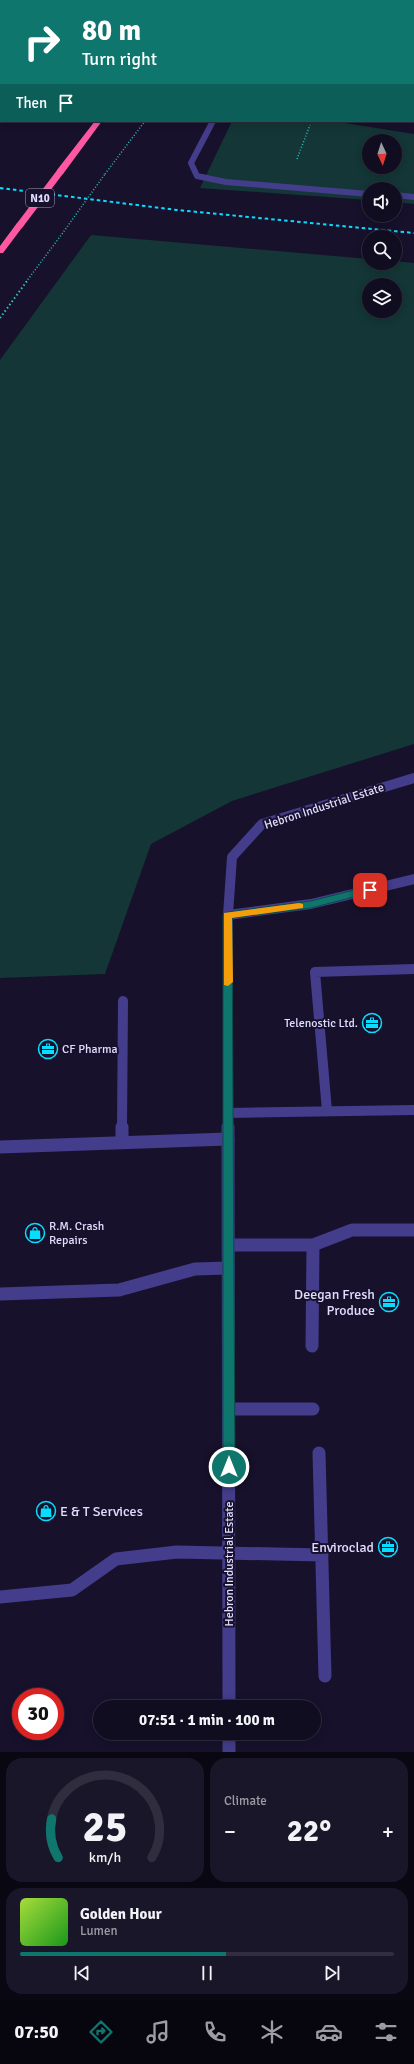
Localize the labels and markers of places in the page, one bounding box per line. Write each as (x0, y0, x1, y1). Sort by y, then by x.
pin (353, 873, 387, 907)
office icon: Telenostic Ltd. (361, 1012, 383, 1034)
place label: Telenostic Ltd. (284, 1016, 358, 1031)
office icon: CF Pharma (37, 1038, 59, 1060)
place label: CF Pharma (62, 1042, 118, 1057)
place label: R.M. Crash Repairs (49, 1219, 104, 1248)
shop icon: R.M. Crash Repairs (24, 1222, 46, 1244)
place label: Deegan Fresh Produce (294, 1286, 375, 1319)
office icon: Deegan Fresh Produce (378, 1291, 400, 1313)
shop icon: E & T Services (35, 1500, 57, 1522)
place label: E & T Services (60, 1503, 143, 1520)
office icon: Enviroclad (377, 1536, 399, 1558)
place label: Enviroclad (311, 1539, 374, 1556)

